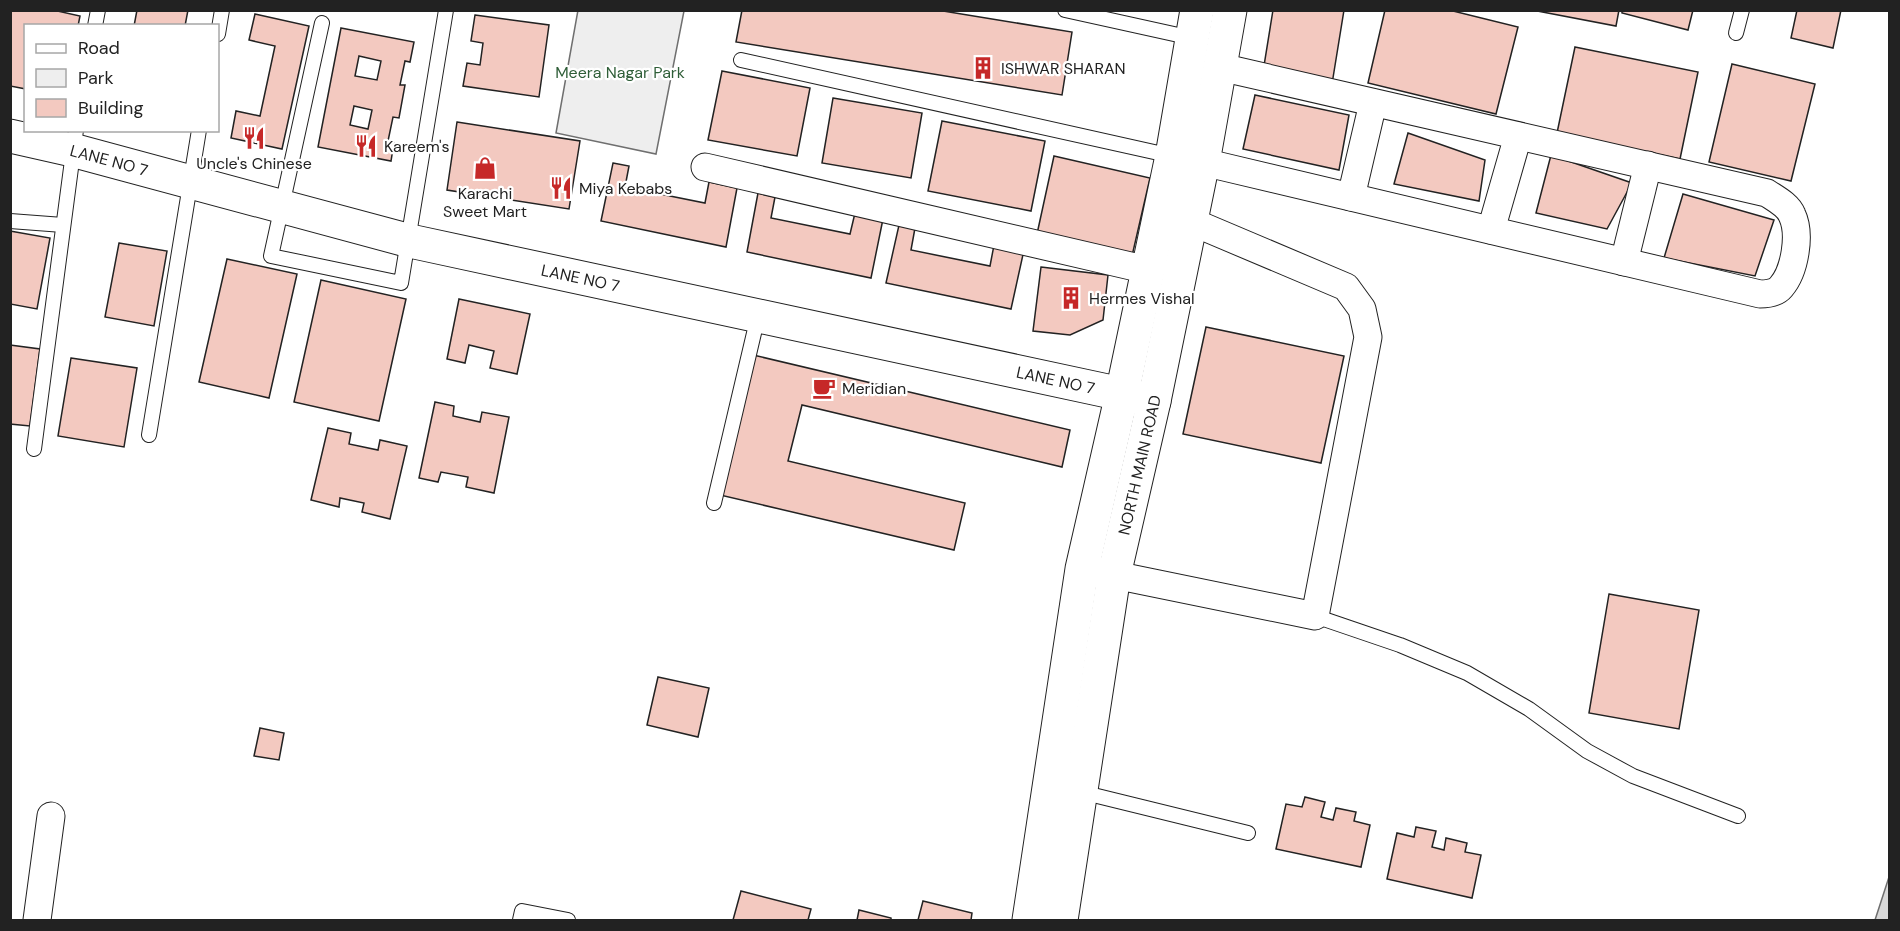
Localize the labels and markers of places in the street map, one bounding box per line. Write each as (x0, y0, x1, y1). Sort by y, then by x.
building icon: ISHWAR SHARAN (970, 55, 996, 81)
place label: ISHWAR SHARAN (1001, 58, 1126, 79)
restaurant icon: Uncle's Chinese (241, 125, 267, 151)
restaurant icon: Kareem's (353, 133, 379, 159)
place label: Kareem's (384, 136, 450, 157)
place label: Uncle's Chinese (196, 153, 312, 174)
shop icon: Karachi Sweet Mart (472, 155, 498, 181)
restaurant icon: Miya Kebabs (548, 175, 574, 201)
place label: Miya Kebabs (579, 178, 672, 199)
place label: Karachi Sweet Mart (443, 183, 527, 222)
building icon: Hermes Vishal (1058, 285, 1084, 311)
place label: Hermes Vishal (1089, 288, 1195, 309)
cafe icon: Meridian (811, 375, 837, 401)
place label: Meridian (842, 378, 906, 399)

